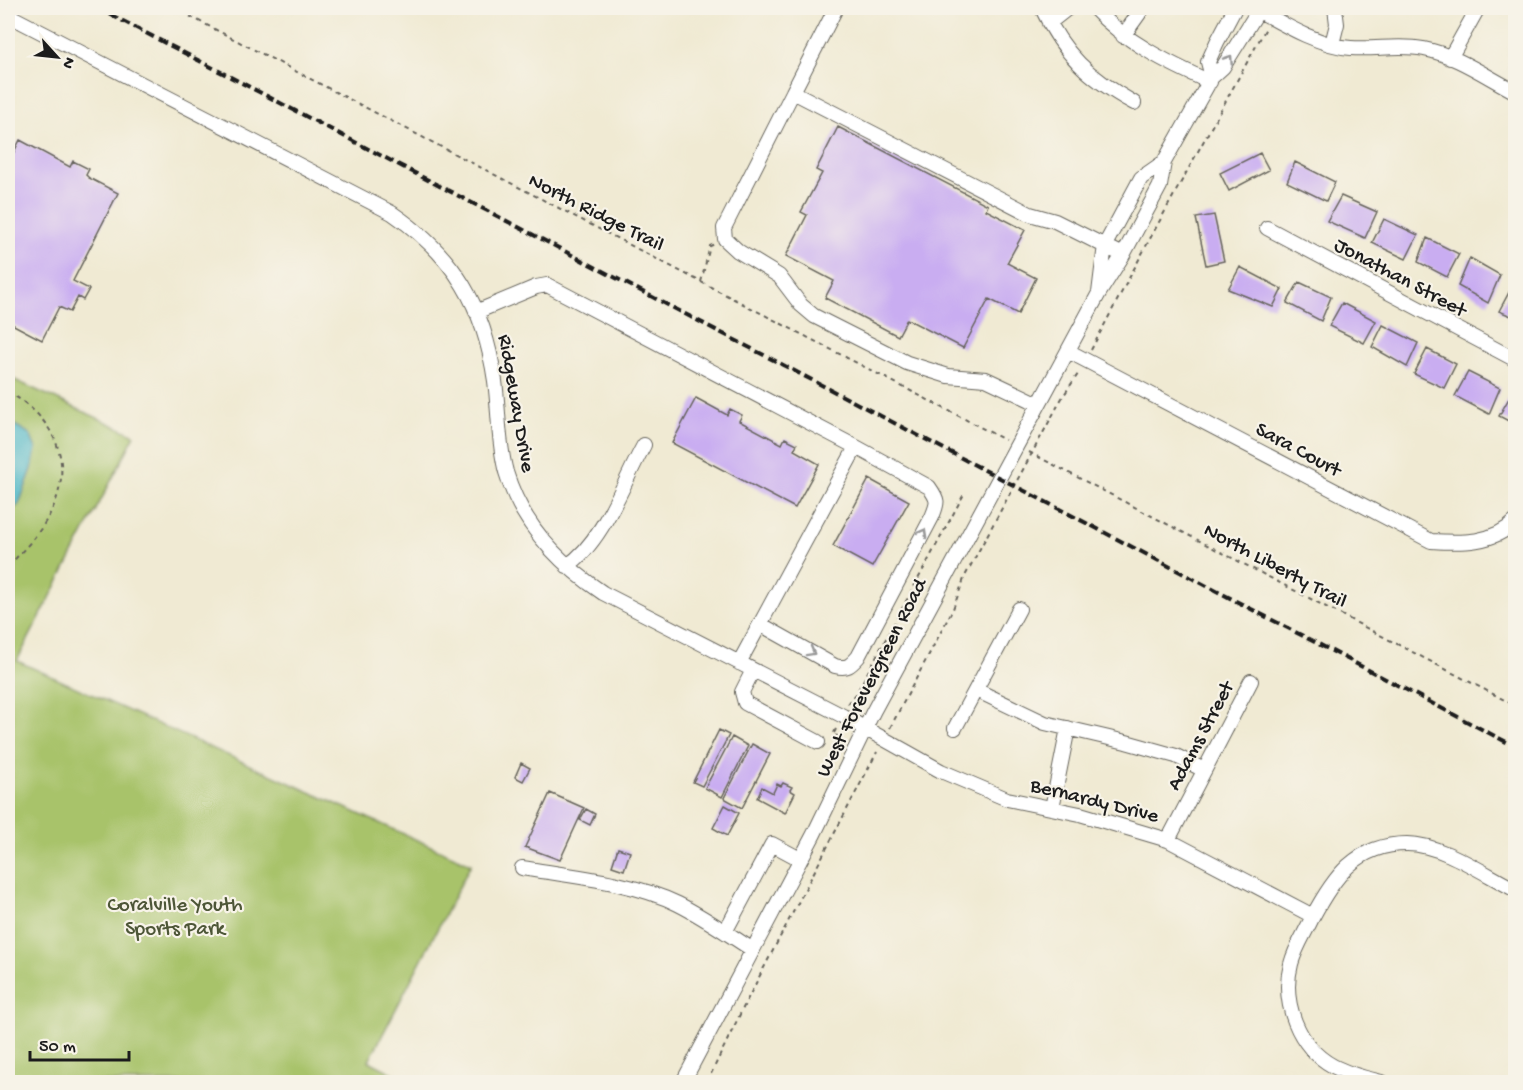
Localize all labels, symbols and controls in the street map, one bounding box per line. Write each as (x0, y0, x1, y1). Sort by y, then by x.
north arrow (27, 27, 87, 87)
text: N (56, 53, 78, 72)
one-way arrow (1222, 55, 1233, 66)
street label: North Ridge Trail (523, 169, 667, 259)
street label: Jonathan Street (1329, 234, 1472, 326)
street label: Ridgeway Drive (490, 333, 539, 476)
street label: Sara Court (1250, 418, 1347, 485)
street label: North Liberty Trail (1198, 519, 1350, 615)
one-way arrow (916, 529, 927, 539)
street label: West Forevergreen Road (812, 574, 935, 782)
one-way arrow (805, 645, 815, 656)
street label: Adams Street (1163, 676, 1242, 795)
street label: Bernardy Drive (1026, 774, 1162, 831)
park label: Coralville Youth Sports Park (107, 894, 243, 943)
scale bar (30, 1024, 129, 1062)
text: 50 m (39, 1037, 76, 1058)

